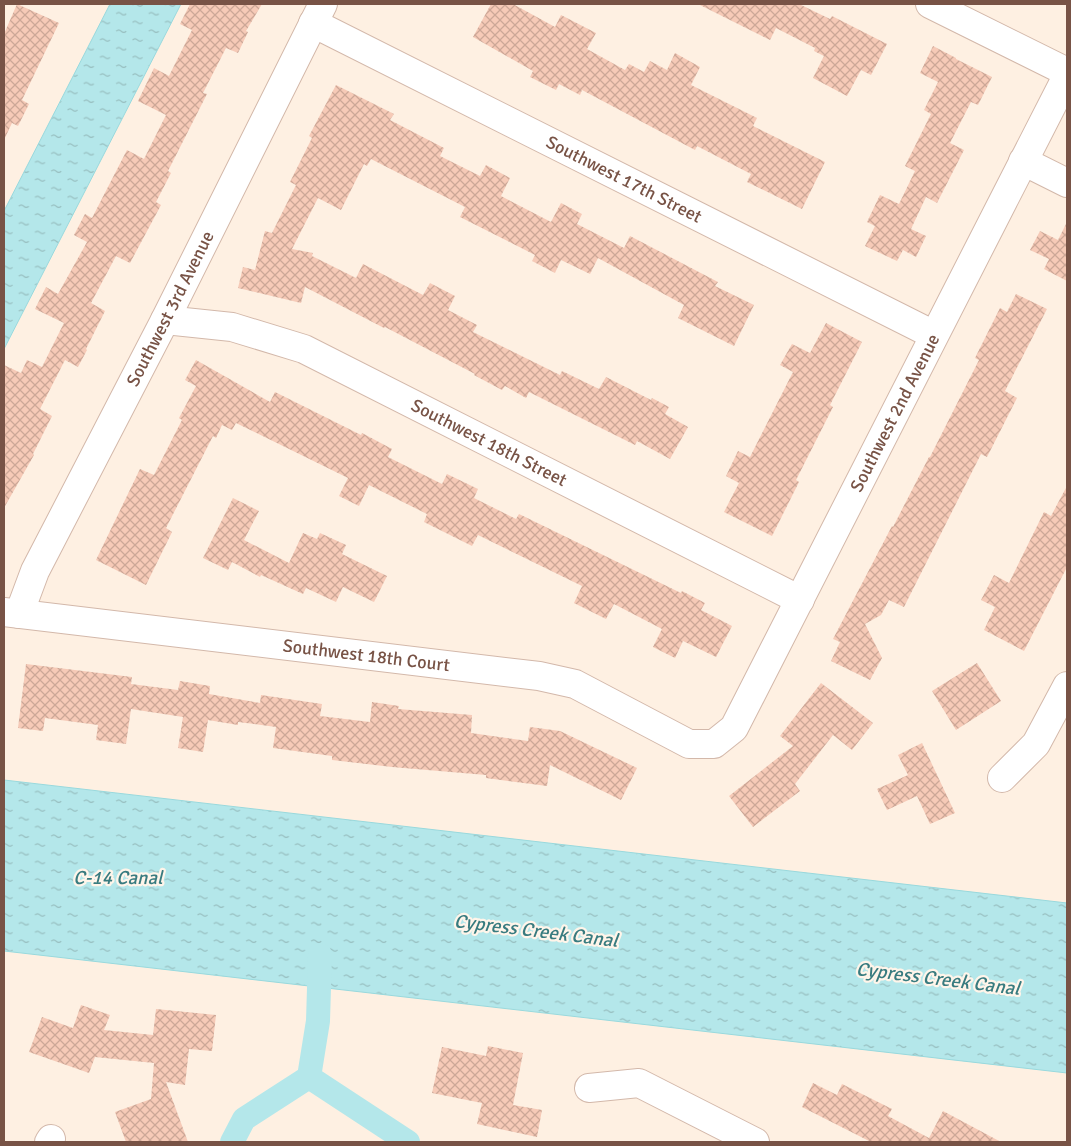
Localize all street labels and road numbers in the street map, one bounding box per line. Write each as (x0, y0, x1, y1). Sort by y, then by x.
street label: Southwest 17th Street (542, 131, 706, 228)
street label: Southwest 3rd Avenue (122, 227, 219, 390)
street label: Southwest 2nd Avenue (845, 330, 944, 496)
street label: Southwest 18th Street (408, 394, 571, 491)
street label: Southwest 18th Court (282, 634, 451, 676)

